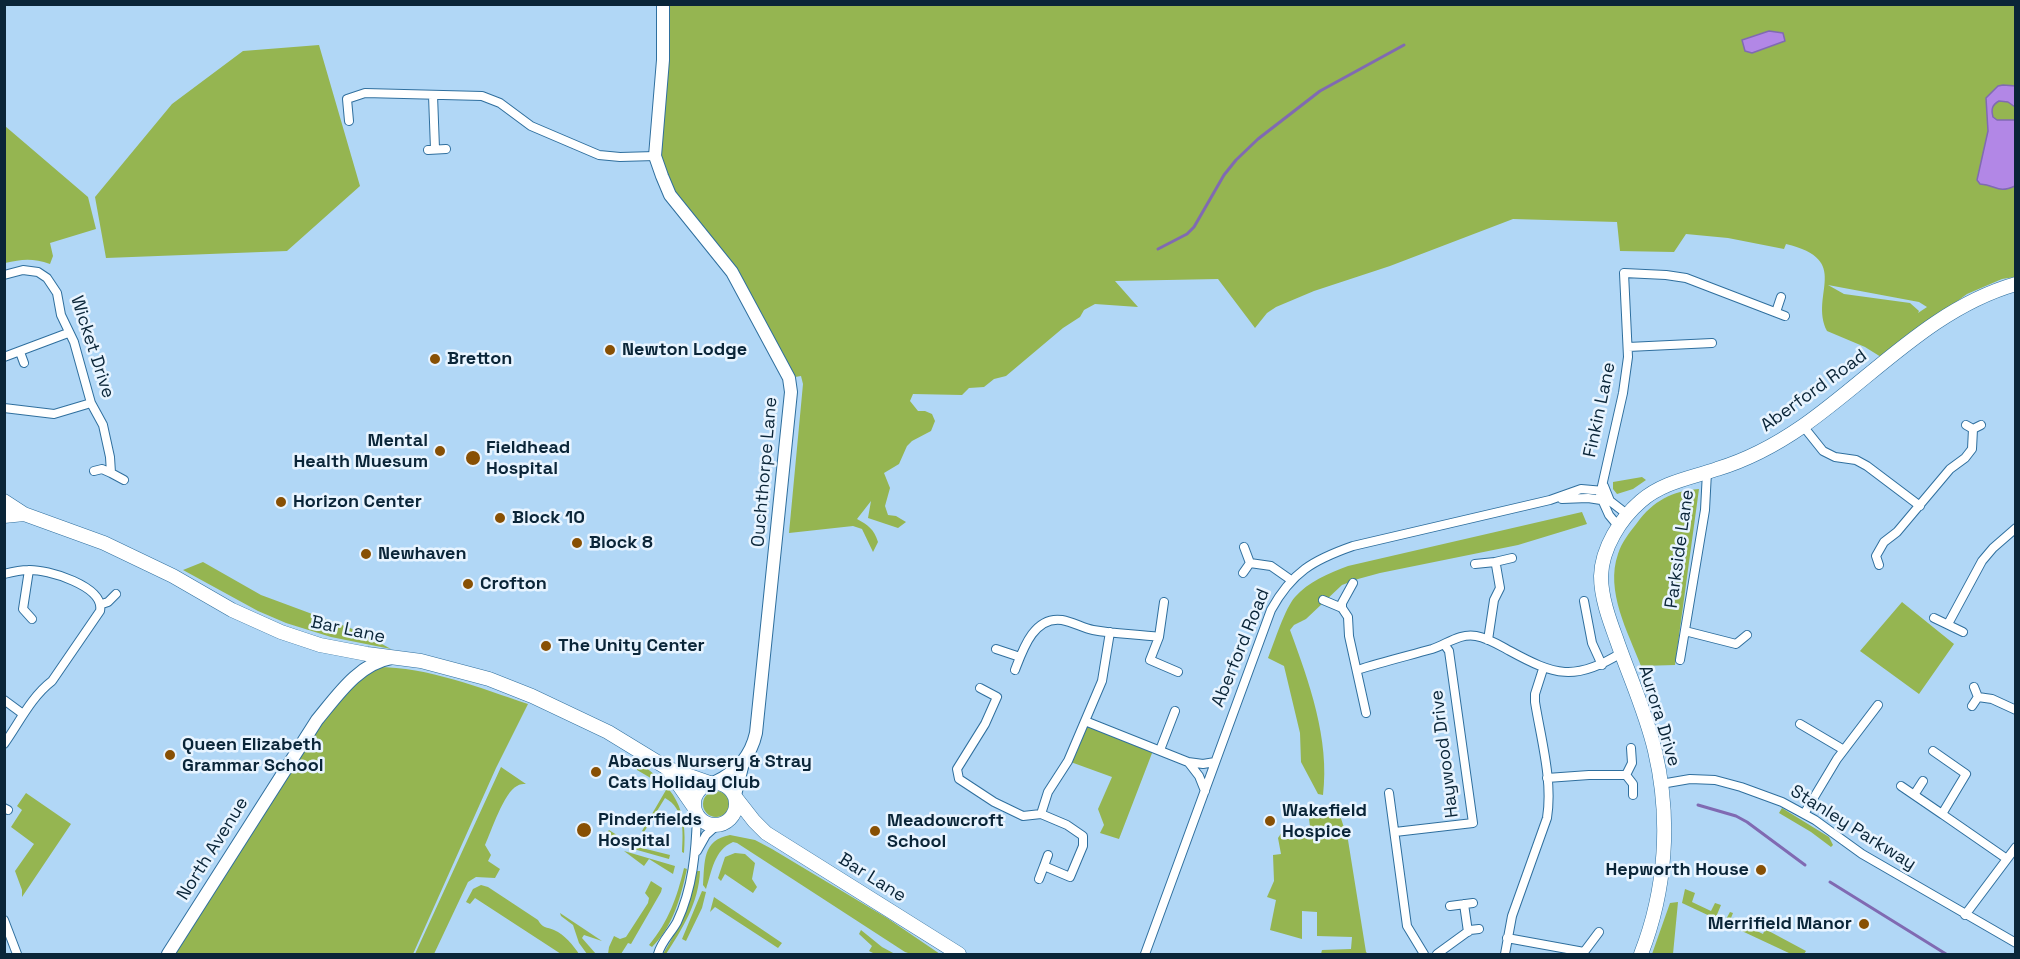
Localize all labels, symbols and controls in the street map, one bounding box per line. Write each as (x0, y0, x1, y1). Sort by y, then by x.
street label: Wicket Drive (65, 293, 119, 401)
place label: Newton Lodge (622, 339, 747, 361)
marker: Newton Lodge (603, 343, 617, 357)
street label: Aberford Road (1757, 345, 1871, 437)
place label: Bretton (447, 348, 512, 370)
marker: Bretton (428, 352, 442, 366)
street label: Finkin Lane (1579, 360, 1621, 460)
street label: Ouchthorpe Lane (748, 396, 782, 548)
place label: Mental Health Muesum (294, 430, 428, 472)
place label: Fieldhead Hospital (486, 437, 570, 480)
marker: Mental Health Muesum (433, 444, 447, 458)
marker: Fieldhead Hospital (464, 449, 482, 467)
street label: Parkside Lane (1661, 488, 1699, 610)
place label: Horizon Center (293, 491, 422, 513)
marker: Horizon Center (274, 495, 288, 509)
place label: Block 10 (512, 507, 585, 529)
marker: Block 10 (493, 511, 507, 525)
place label: Block 8 (589, 532, 653, 554)
marker: Block 8 (570, 536, 584, 550)
place label: Newhaven (378, 543, 467, 565)
marker: Newhaven (359, 547, 373, 561)
place label: Crofton (480, 573, 547, 595)
marker: Crofton (461, 577, 475, 591)
street label: Aberford Road (1207, 586, 1275, 710)
street label: Bar Lane (309, 612, 387, 648)
place label: The Unity Center (558, 635, 705, 657)
marker: The Unity Center (539, 639, 553, 653)
street label: Aurora Drive (1633, 663, 1685, 769)
street label: Haywood Drive (1426, 689, 1464, 819)
place label: Queen Elizabeth Grammar School (182, 734, 323, 777)
marker: Queen Elizabeth Grammar School (163, 748, 177, 762)
place label: Abacus Nursery & Stray Cats Holiday Club (608, 751, 812, 794)
marker: Abacus Nursery & Stray Cats Holiday Club (589, 765, 603, 779)
street label: Stanley Parkway (1786, 781, 1920, 875)
street label: North Avenue (173, 794, 253, 904)
place label: Wakefield Hospice (1282, 800, 1367, 842)
place label: Pinderfields Hospital (598, 809, 702, 852)
place label: Meadowcroft School (887, 810, 1004, 852)
marker: Wakefield Hospice (1263, 814, 1277, 828)
marker: Pinderfields Hospital (575, 821, 593, 839)
marker: Meadowcroft School (868, 824, 882, 838)
street label: Bar Lane (834, 849, 910, 907)
place label: Hepworth House (1606, 859, 1749, 881)
marker: Hepworth House (1754, 863, 1768, 877)
place label: Merrifield Manor (1708, 913, 1852, 935)
marker: Merrifield Manor (1857, 917, 1871, 931)

